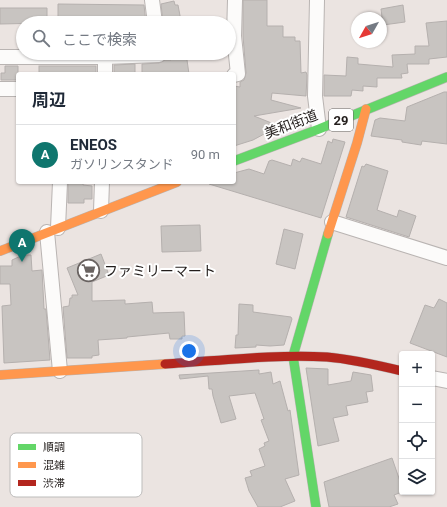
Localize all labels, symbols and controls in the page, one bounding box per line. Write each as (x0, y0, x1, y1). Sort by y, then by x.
north arrow (351, 12, 387, 48)
search box (16, 16, 236, 60)
icon: search (30, 27, 52, 49)
text: ここで検索 (62, 31, 137, 49)
text: 周辺 (32, 90, 66, 110)
street label: 美和街道 (262, 106, 320, 142)
road number: 29 (329, 109, 353, 131)
text: ENEOS (70, 136, 117, 154)
text: A (41, 147, 49, 162)
text: 90 m (191, 147, 220, 162)
text: ガソリンスタンド (70, 157, 174, 172)
pin: A (9, 229, 35, 262)
supermarket icon: ファミリーマート (76, 258, 102, 284)
place label: ファミリーマート (104, 263, 216, 279)
your location (179, 341, 199, 361)
map controls (399, 351, 435, 495)
button: + (399, 351, 435, 387)
button: − (399, 387, 435, 423)
button: locate (399, 423, 435, 459)
legend (10, 433, 142, 497)
text: 順調 (43, 441, 65, 454)
text: 混雑 (43, 459, 65, 472)
button: layers (399, 459, 435, 495)
text: 渋滞 (43, 477, 65, 490)

